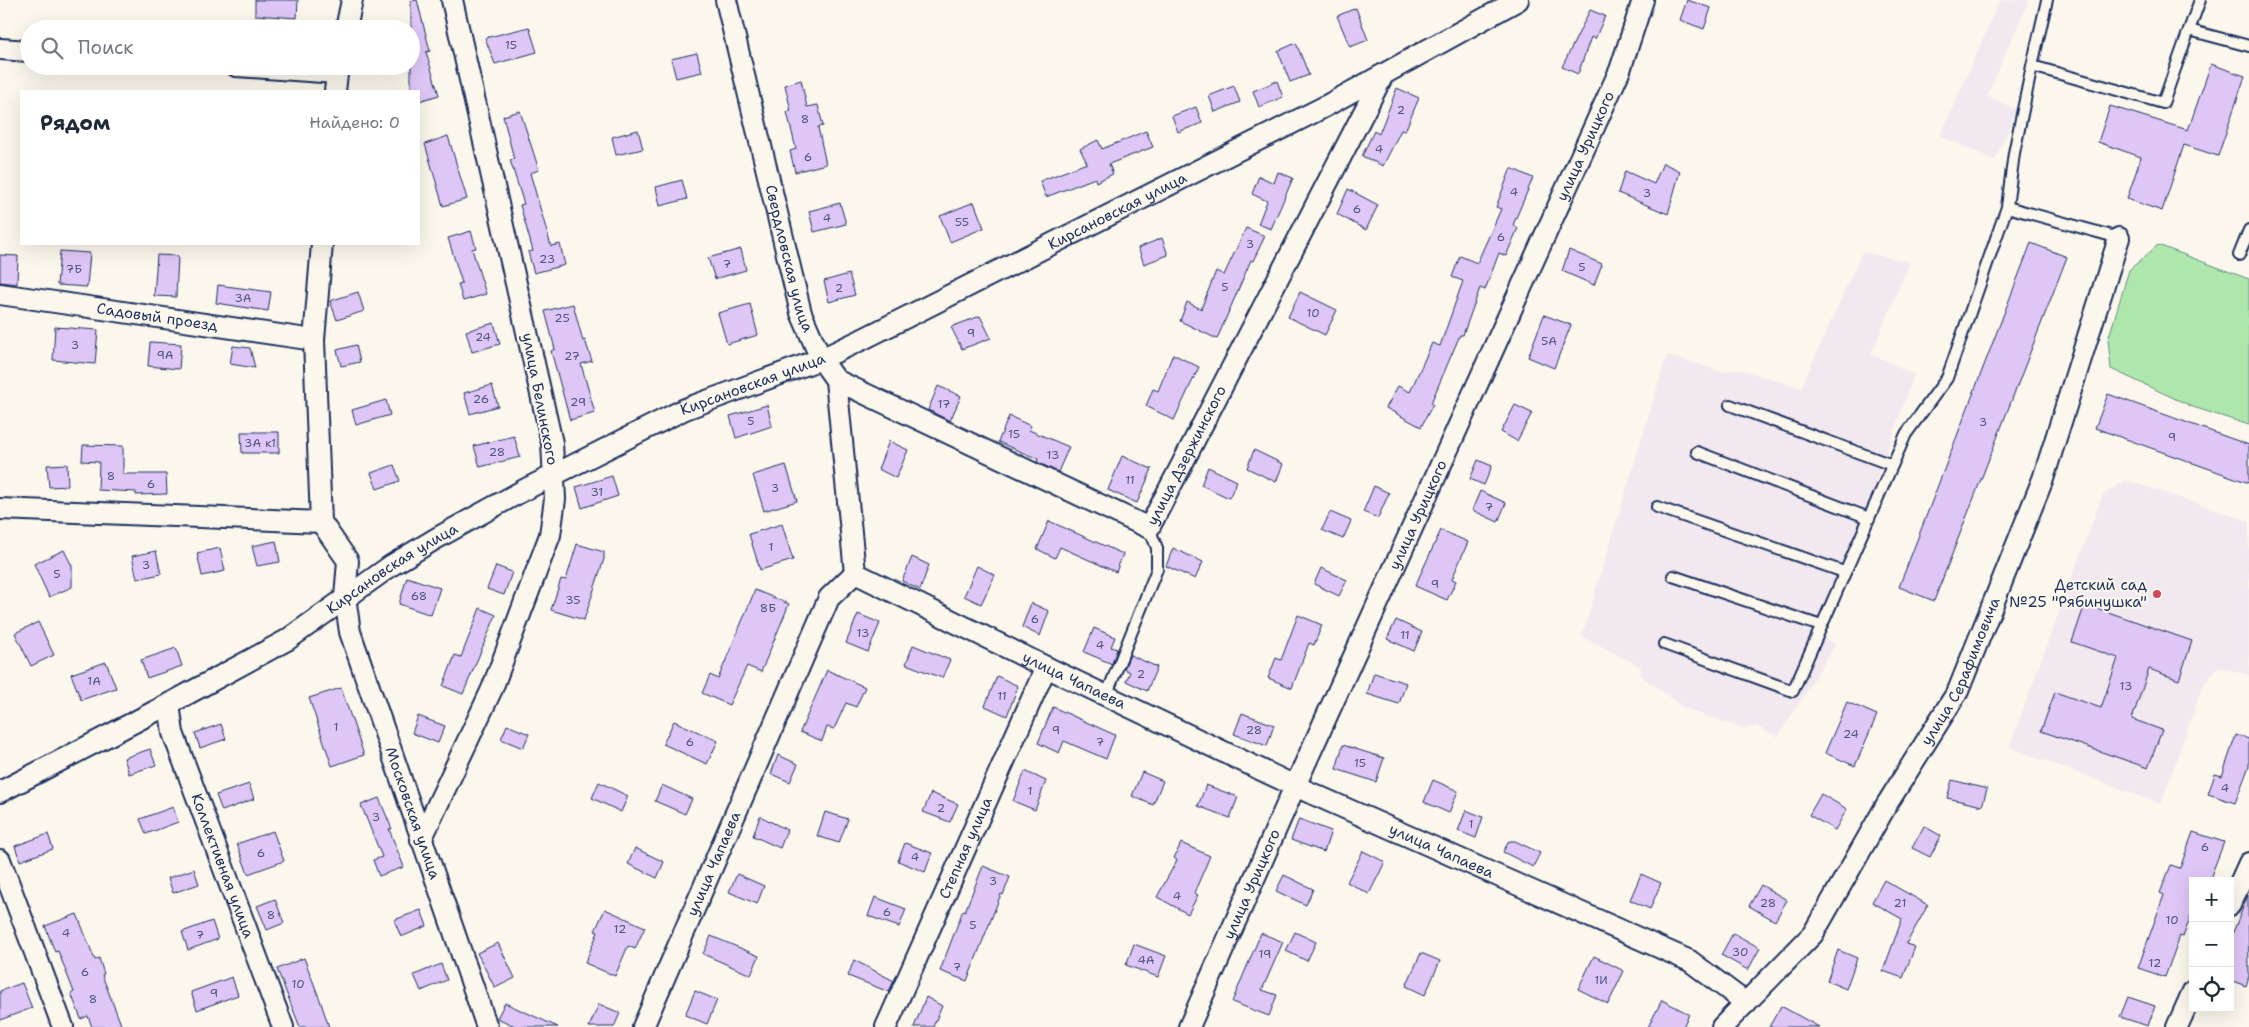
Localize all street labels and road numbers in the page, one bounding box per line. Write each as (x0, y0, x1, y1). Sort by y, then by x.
street label: улица Урицкого (1552, 88, 1619, 204)
street label: Кирсановская улица (1044, 167, 1191, 254)
street label: Свердловская улица (761, 183, 818, 336)
street label: Садовый проезд (95, 298, 220, 336)
street label: улица Белинского (517, 331, 563, 467)
street label: Кирсановская улица (677, 348, 829, 420)
street label: улица Дзержинского (1142, 382, 1231, 529)
street label: улица Урицкого (1384, 457, 1452, 573)
street label: Кирсановская улица (322, 518, 462, 619)
street label: улица Серафимовича (1916, 594, 2005, 749)
street label: улица Чапаева (1019, 647, 1130, 714)
street label: Московская улица (381, 744, 445, 882)
street label: Коллективная улица (186, 790, 259, 942)
street label: Степная улица (934, 793, 997, 902)
street label: улица Чапаева (682, 808, 746, 919)
street label: улица Чапаева (1386, 819, 1497, 883)
street label: улица Урицкого (1219, 826, 1285, 943)

